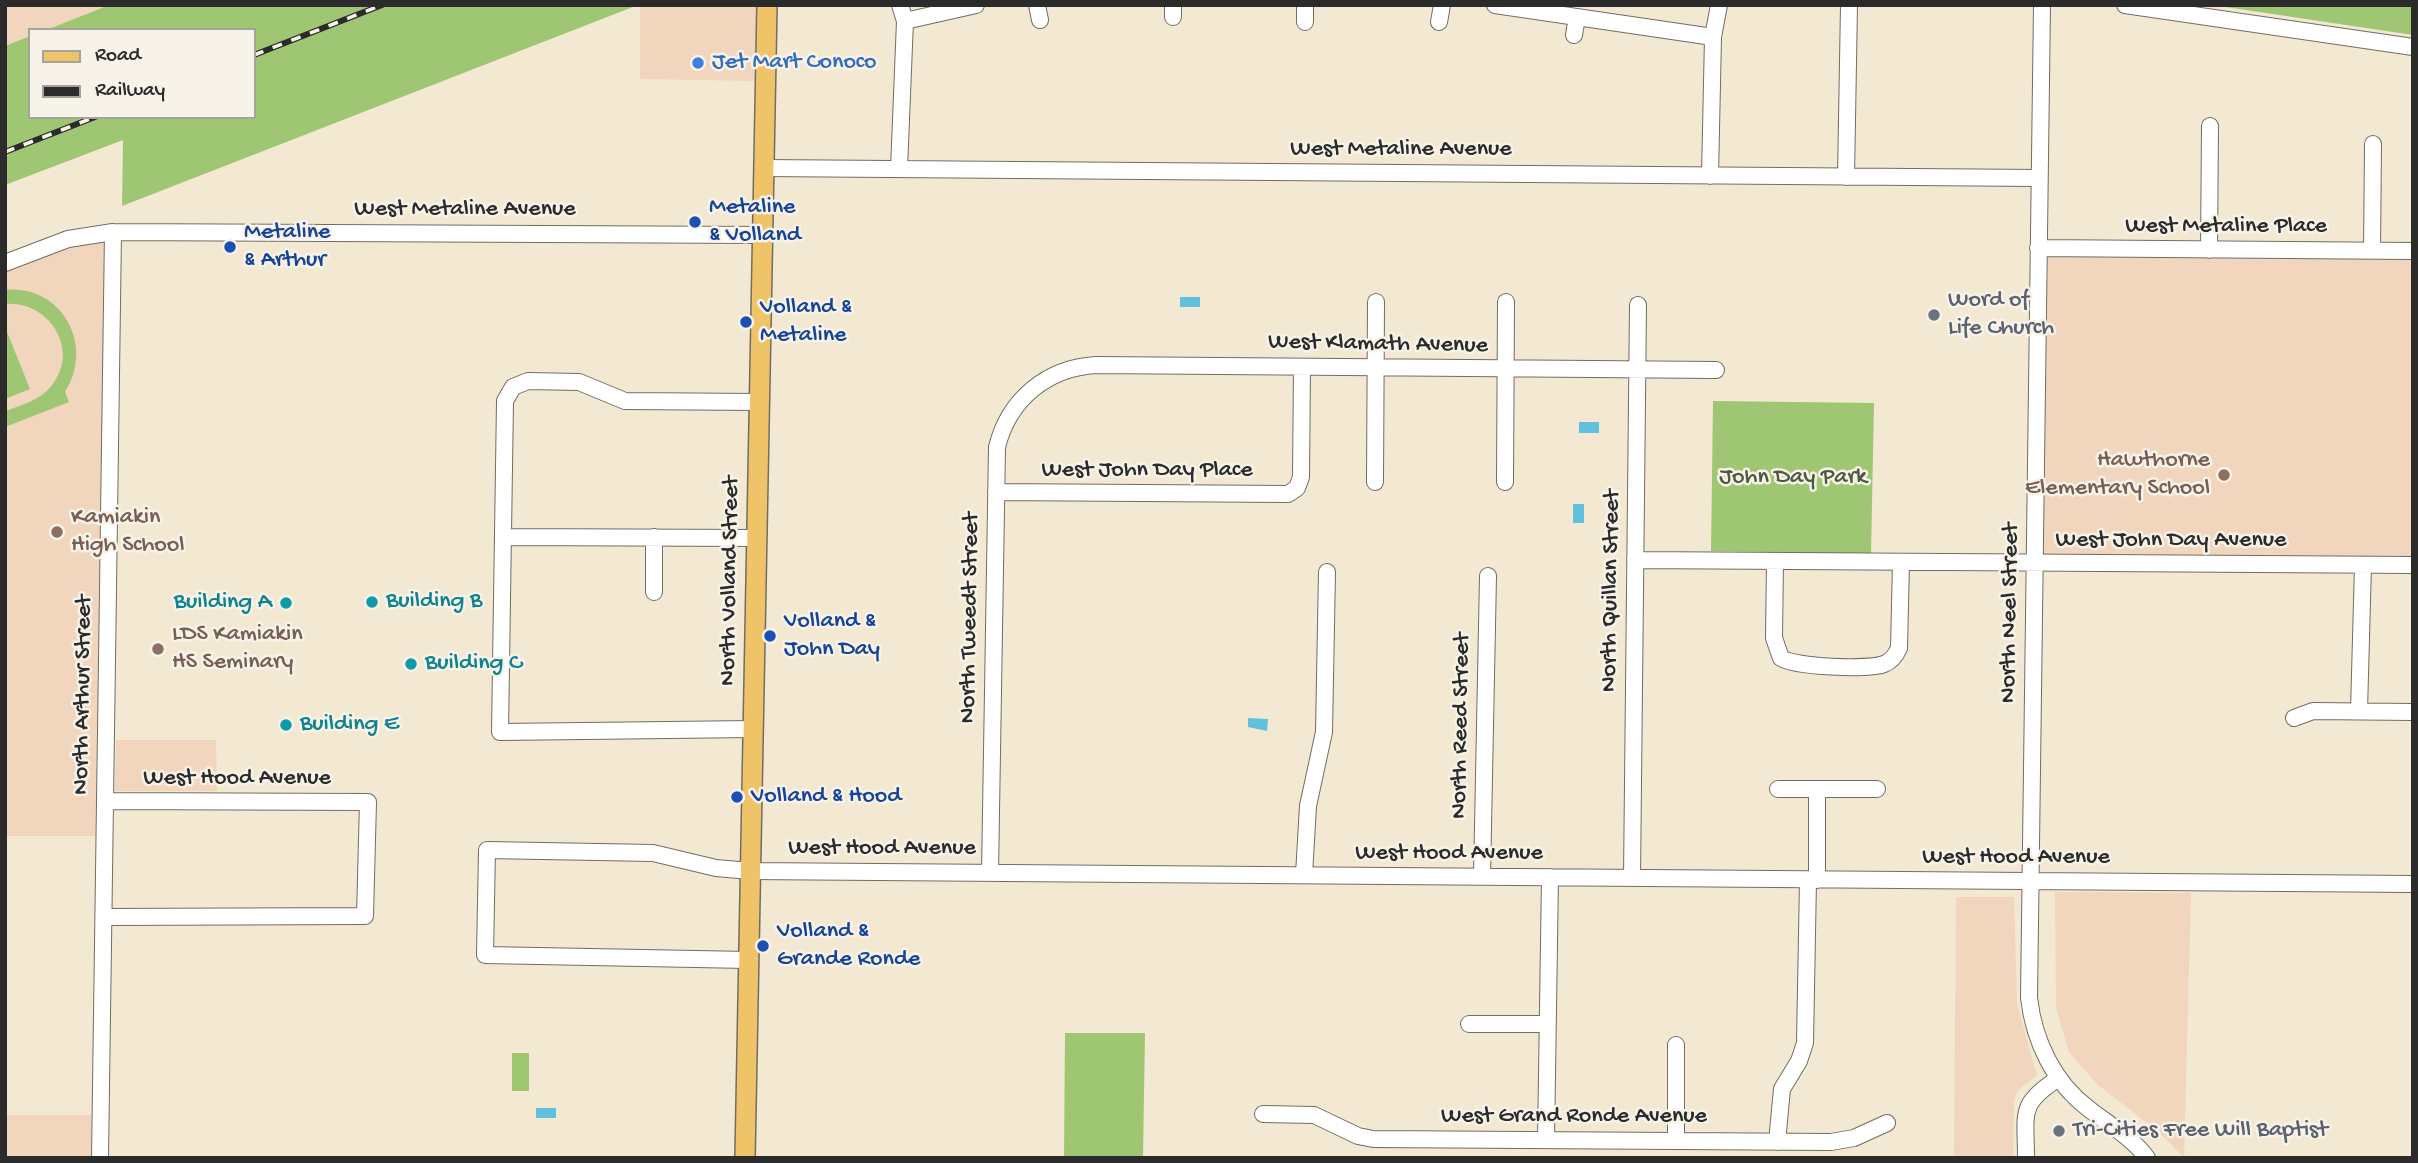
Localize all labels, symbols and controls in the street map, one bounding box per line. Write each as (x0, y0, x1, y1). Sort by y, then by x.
legend (28, 28, 256, 119)
text: Road (95, 44, 141, 69)
place label: Jet Mart Conoco (712, 49, 876, 77)
marker: Jet Mart Conoco (690, 55, 706, 71)
text: Railway (95, 79, 165, 104)
street label: West Metaline Avenue (1290, 136, 1512, 164)
place label: Metaline & Volland (709, 194, 801, 250)
street label: West Metaline Avenue (354, 196, 576, 224)
street label: West Metaline Place (2125, 213, 2327, 241)
marker: Metaline & Volland (687, 214, 703, 230)
place label: Metaline & Arthur (244, 219, 330, 275)
marker: Metaline & Arthur (222, 239, 238, 255)
place label: Word of Life Church (1948, 287, 2054, 343)
place label: Volland & Metaline (760, 294, 852, 350)
marker: Word of Life Church (1926, 307, 1942, 323)
marker: Volland & Metaline (738, 314, 754, 330)
street label: West Klamath Avenue (1268, 329, 1488, 361)
place label: Hawthorne Elementary School (2025, 447, 2210, 503)
street label: West John Day Place (1041, 457, 1253, 485)
park label: John Day Park (1719, 464, 1867, 492)
marker: Hawthorne Elementary School (2216, 467, 2232, 483)
street label: North Volland Street (715, 476, 747, 686)
street label: North Quillan Street (1596, 489, 1628, 693)
place label: Kamiakin High School (71, 504, 185, 560)
street label: North Tweedt Street (955, 512, 987, 724)
street label: North Neel Street (1995, 523, 2027, 703)
marker: Kamiakin High School (49, 524, 65, 540)
street label: West John Day Avenue (2056, 527, 2286, 555)
place label: Building B (386, 588, 482, 616)
place label: Building A (174, 589, 272, 617)
marker: Building B (364, 594, 380, 610)
street label: North Arthur Street (68, 595, 100, 795)
marker: Building A (278, 595, 294, 611)
place label: Volland & John Day (784, 608, 880, 664)
place label: LDS Kamiakin HS Seminary (172, 621, 303, 677)
marker: Volland & John Day (762, 628, 778, 644)
street label: North Reed Street (1446, 633, 1478, 819)
marker: LDS Kamiakin HS Seminary (150, 641, 166, 657)
place label: Building C (425, 650, 522, 678)
marker: Building C (403, 656, 419, 672)
place label: Building E (300, 711, 399, 739)
marker: Building E (278, 717, 294, 733)
street label: West Hood Avenue (143, 765, 331, 793)
place label: Volland & Hood (751, 783, 901, 811)
marker: Volland & Hood (729, 789, 745, 805)
street label: West Hood Avenue (788, 835, 976, 863)
street label: West Hood Avenue (1355, 840, 1543, 868)
street label: West Hood Avenue (1922, 844, 2110, 872)
place label: Volland & Grande Ronde (777, 918, 920, 974)
marker: Volland & Grande Ronde (755, 938, 771, 954)
street label: West Grand Ronde Avenue (1441, 1103, 1707, 1131)
place label: Tri-Cities Free Will Baptist (2073, 1117, 2328, 1145)
marker: Tri-Cities Free Will Baptist (2051, 1123, 2067, 1139)

